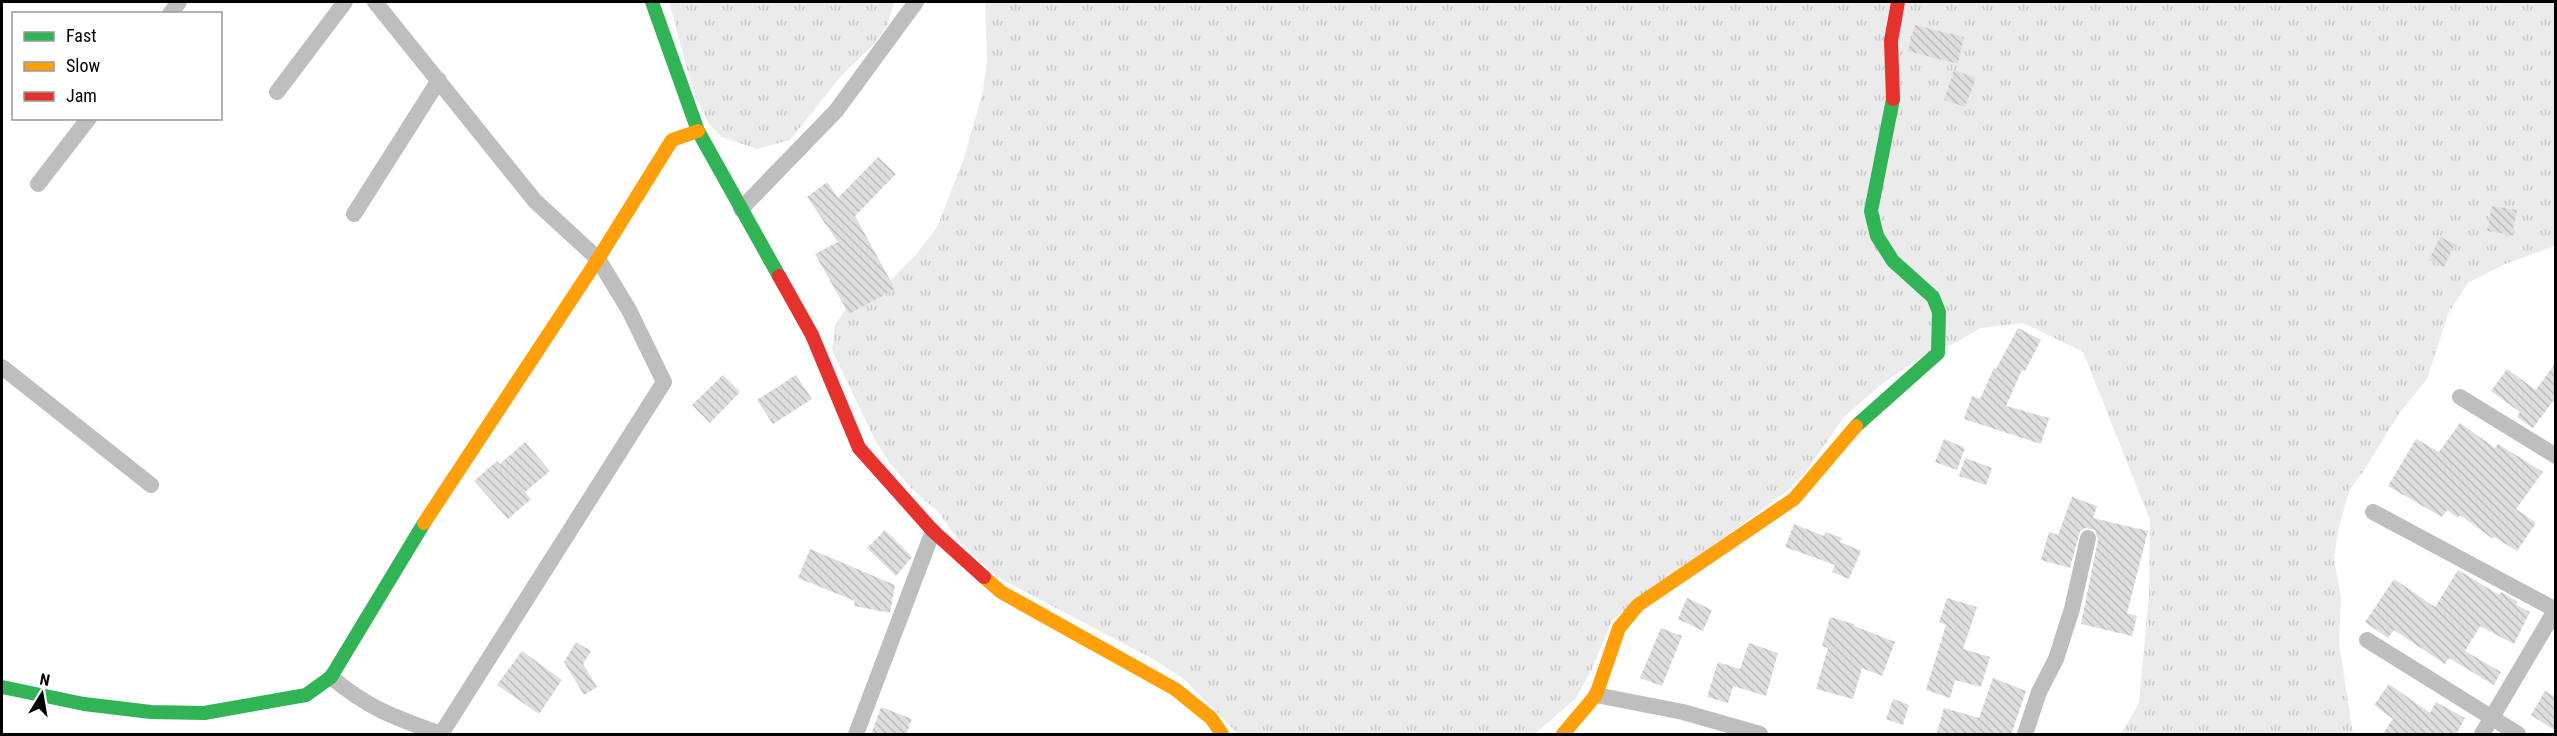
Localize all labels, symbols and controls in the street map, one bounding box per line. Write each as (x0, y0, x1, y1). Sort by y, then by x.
legend (12, 12, 222, 120)
text: Fast (66, 25, 97, 46)
text: Slow (66, 55, 101, 76)
text: Jam (66, 85, 97, 106)
north arrow (12, 664, 72, 724)
text: N (38, 670, 51, 690)

